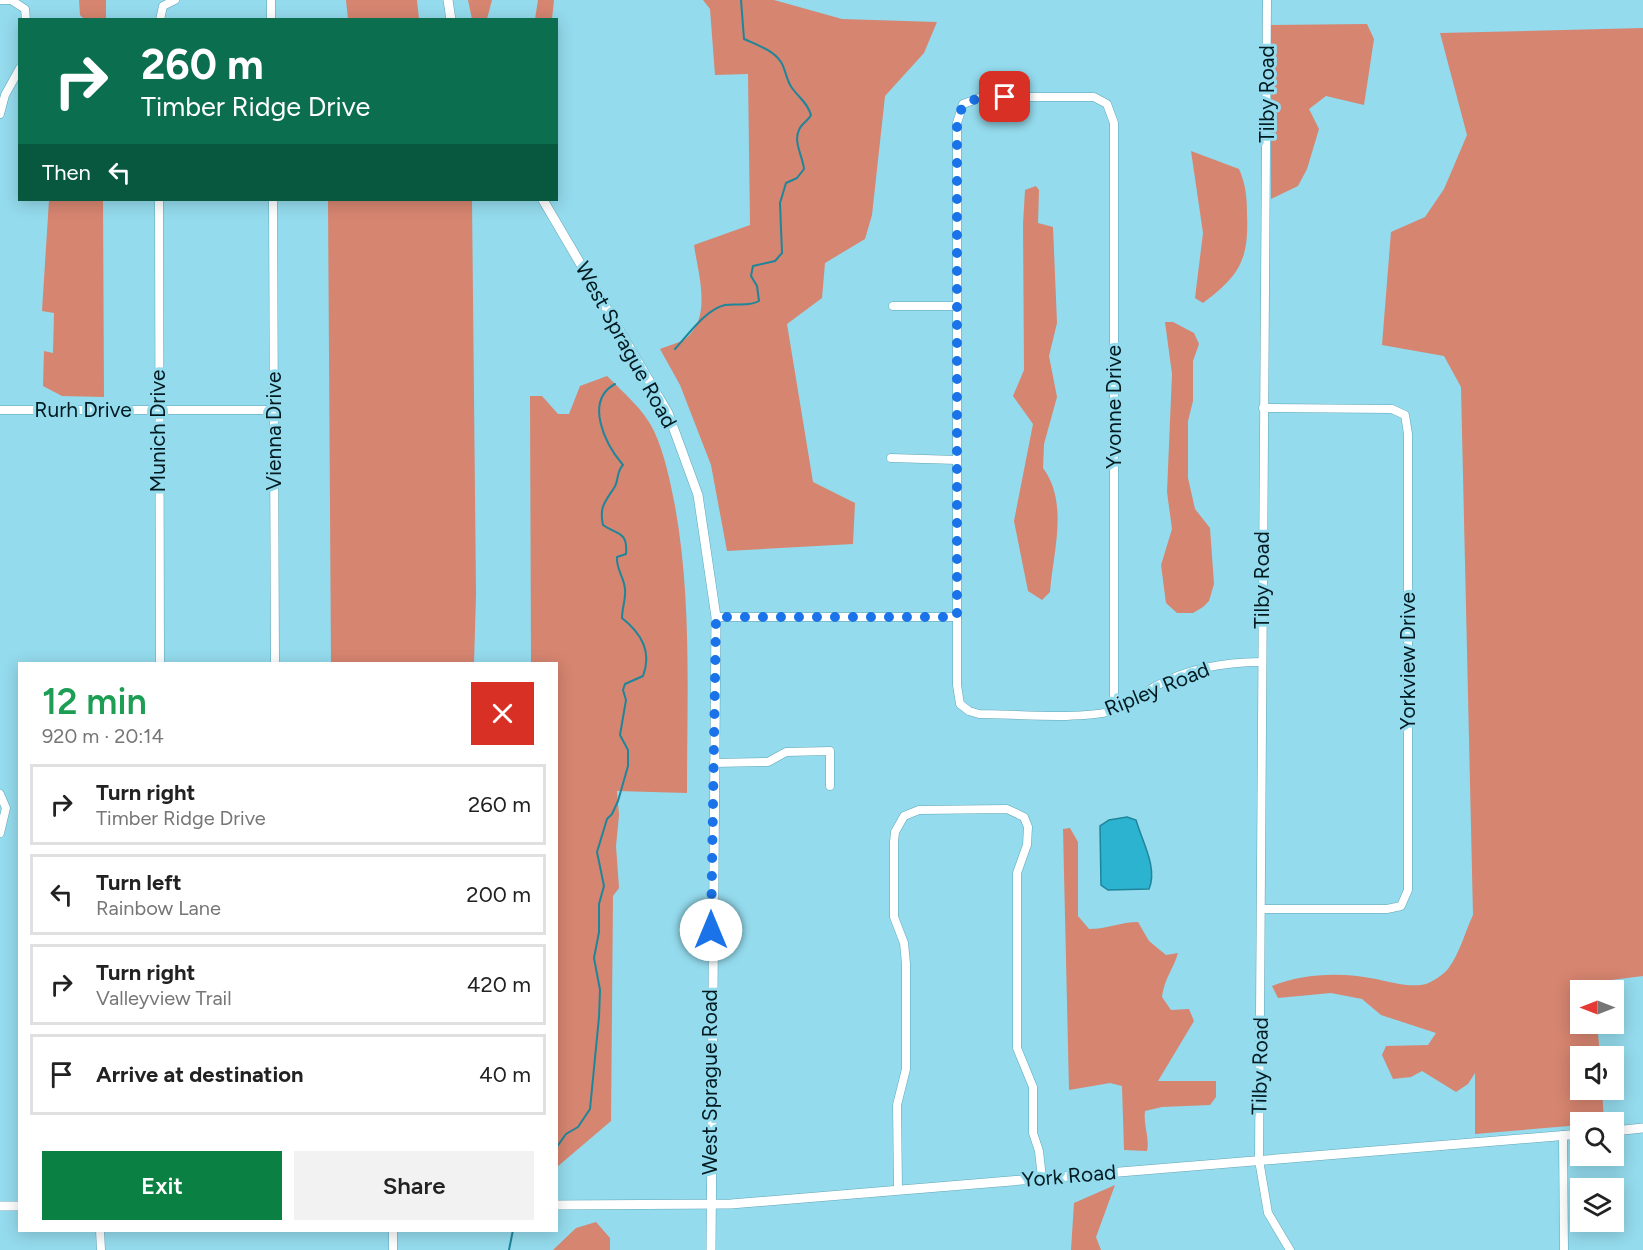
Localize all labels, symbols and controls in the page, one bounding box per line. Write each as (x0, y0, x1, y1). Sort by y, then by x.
text: 260 m (141, 39, 264, 90)
icon: right (42, 42, 120, 120)
street label: Tilby Road (1254, 45, 1279, 143)
pin (979, 71, 1030, 122)
icon: arrive (988, 80, 1021, 113)
text: Timber Ridge Drive (141, 90, 370, 123)
icon: left (103, 156, 136, 189)
text: Then (42, 159, 91, 186)
street label: West Sprague Road (570, 257, 682, 432)
street label: Yvonne Drive (1101, 345, 1126, 469)
street label: Munich Drive (145, 370, 170, 492)
street label: Vienna Drive (261, 372, 286, 490)
street label: Rurh Drive (34, 397, 132, 422)
street label: Tilby Road (1249, 531, 1274, 629)
street label: Yorkview Drive (1395, 592, 1420, 730)
street label: Ripley Road (1101, 656, 1213, 721)
text: 12 min (42, 680, 147, 723)
button: close (471, 682, 534, 745)
text: 920 m · 20:14 (42, 724, 164, 748)
text: Turn right (96, 779, 195, 806)
icon: right (45, 788, 78, 821)
text: 260 m (468, 791, 531, 818)
text: Timber Ridge Drive (96, 806, 266, 830)
text: Turn left (96, 869, 182, 896)
icon: left (45, 878, 78, 911)
text: 200 m (466, 881, 531, 908)
text: Rainbow Lane (96, 896, 221, 920)
position arrow (679, 898, 743, 962)
text: Turn right (96, 959, 195, 986)
icon: right (45, 968, 78, 1001)
text: 420 m (467, 971, 531, 998)
north arrow (1570, 980, 1624, 1034)
map controls (1570, 980, 1624, 1232)
text: Valleyview Trail (96, 986, 232, 1010)
street label: West Sprague Road (697, 989, 722, 1175)
street label: Tilby Road (1246, 1017, 1273, 1115)
button: sound (1570, 1046, 1624, 1100)
icon: arrive (45, 1058, 78, 1091)
text: Arrive at destination (96, 1061, 304, 1088)
text: 40 m (479, 1061, 531, 1088)
button: search (1570, 1112, 1624, 1166)
button: Exit (42, 1151, 282, 1220)
button: Share (294, 1151, 534, 1220)
street label: York Road (1021, 1159, 1117, 1192)
button: layers (1570, 1178, 1624, 1232)

